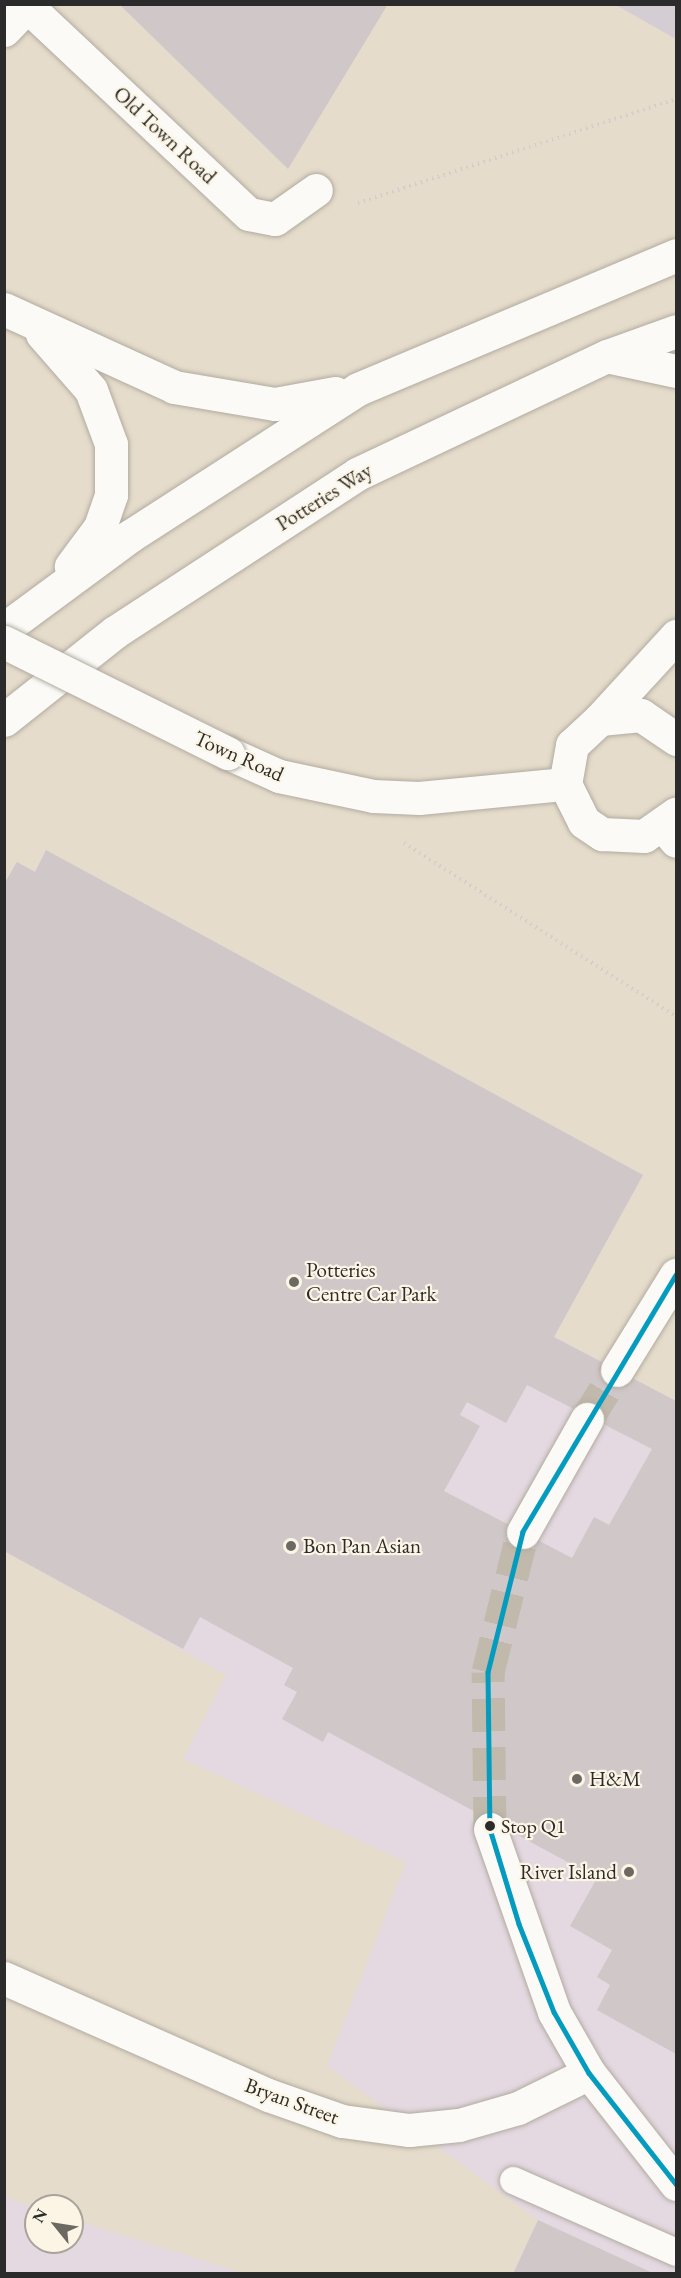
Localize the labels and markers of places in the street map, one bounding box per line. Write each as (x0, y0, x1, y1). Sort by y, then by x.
place label: Potteries Centre Car Park (306, 1257, 436, 1307)
marker: Potteries Centre Car Park (287, 1275, 301, 1289)
place label: Bon Pan Asian (303, 1533, 421, 1559)
marker: Bon Pan Asian (284, 1539, 298, 1553)
place label: H&M (589, 1766, 641, 1792)
marker: H&M (570, 1772, 584, 1786)
place label: Stop Q1 (501, 1814, 566, 1838)
marker: Stop Q1 (484, 1820, 496, 1832)
place label: River Island (520, 1859, 617, 1885)
marker: River Island (622, 1865, 636, 1879)

